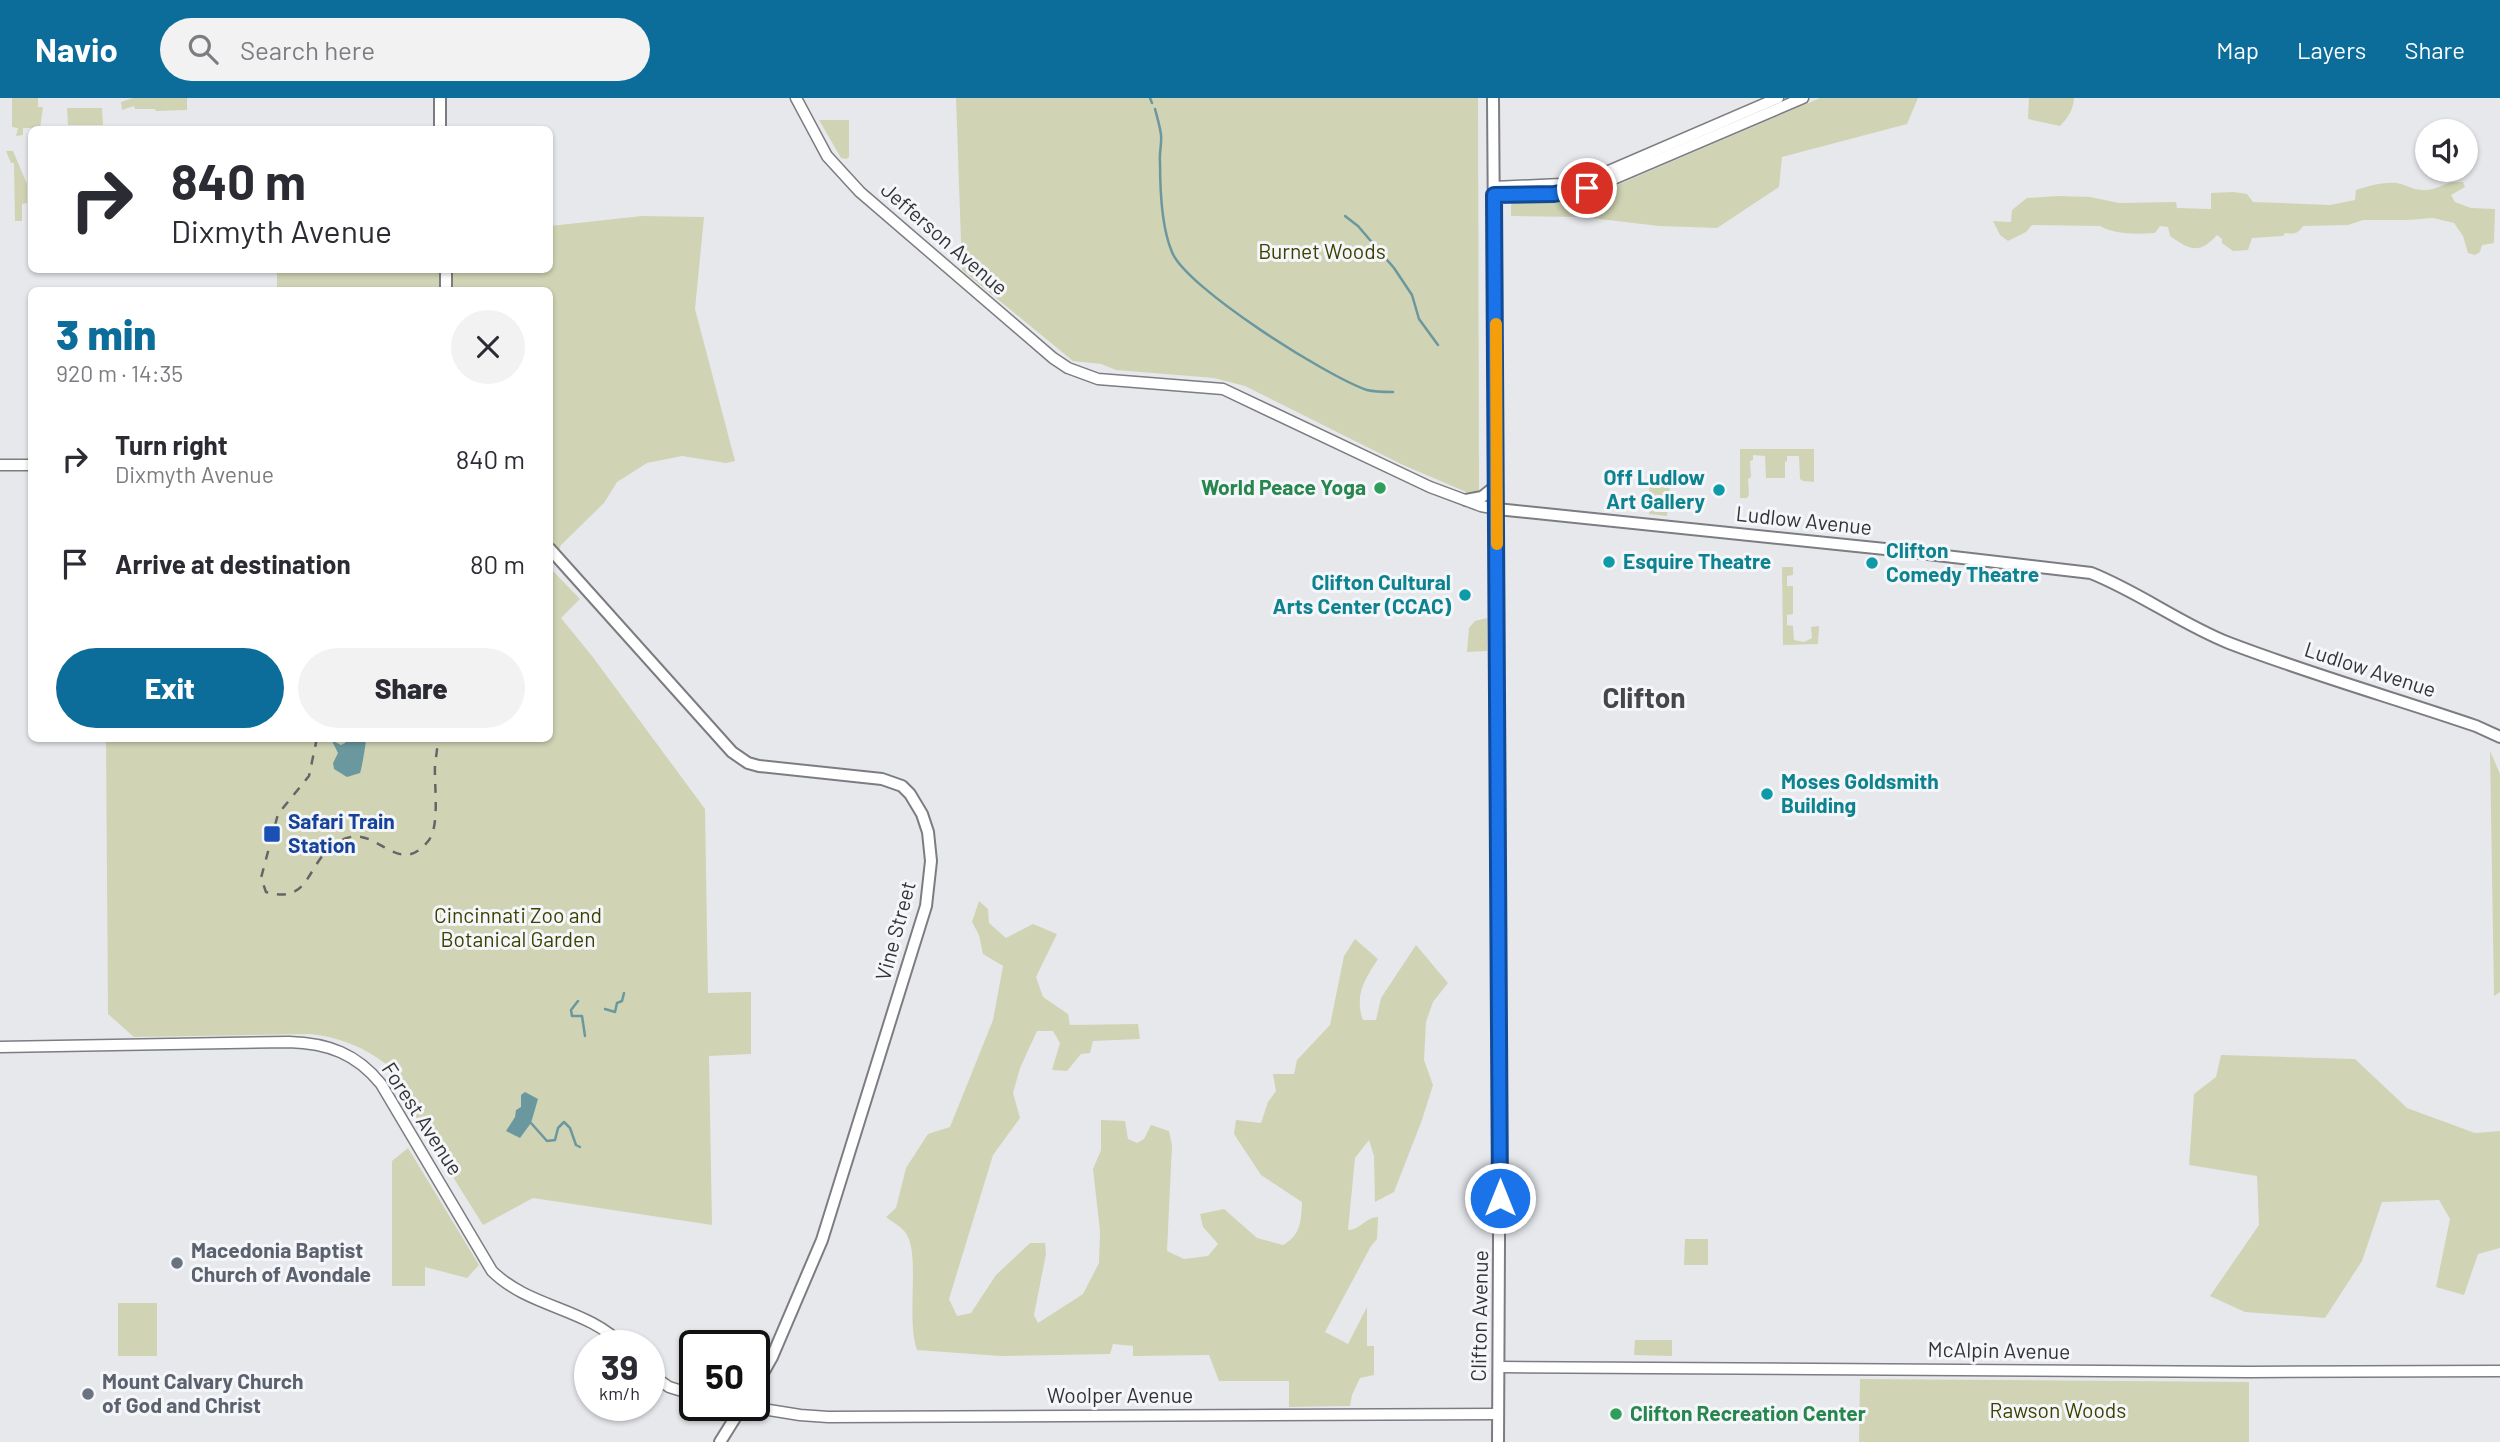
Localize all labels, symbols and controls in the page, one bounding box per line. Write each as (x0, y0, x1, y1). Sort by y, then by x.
search box (160, 18, 650, 81)
text: Navio (35, 29, 118, 69)
icon: search (184, 30, 222, 68)
text: Search here (240, 34, 375, 65)
text: Map (2216, 35, 2259, 64)
text: Layers (2297, 35, 2366, 64)
text: Share (2404, 35, 2465, 64)
map controls (2415, 119, 2478, 182)
button: sound (2415, 119, 2478, 182)
text: 840 m (171, 151, 306, 210)
icon: right (56, 154, 147, 245)
pin (1557, 158, 1617, 218)
icon: arrive (1568, 169, 1606, 207)
street label: Jefferson Avenue (877, 176, 1013, 300)
text: Dixmyth Avenue (171, 211, 392, 249)
park label: Burnet Woods (1258, 238, 1386, 263)
text: 3 min (56, 308, 156, 358)
button: close (451, 310, 525, 384)
text: 920 m · 14:35 (56, 359, 183, 387)
text: Turn right (115, 429, 228, 460)
icon: right (56, 440, 94, 478)
text: 840 m (456, 443, 525, 474)
text: Dixmyth Avenue (115, 460, 274, 488)
place label: Off Ludlow Art Gallery (1603, 464, 1705, 513)
place label: World Peace Yoga (1201, 474, 1366, 499)
marker: World Peace Yoga (1372, 480, 1388, 496)
marker: Off Ludlow Art Gallery (1711, 482, 1727, 498)
street label: Ludlow Avenue (1735, 500, 1873, 539)
place label: Clifton Comedy Theatre (1886, 537, 2039, 586)
icon: arrive (56, 545, 94, 583)
text: Arrive at destination (115, 548, 351, 579)
text: 80 m (470, 548, 525, 579)
place label: Esquire Theatre (1623, 548, 1771, 573)
marker: Esquire Theatre (1601, 554, 1617, 570)
marker: Clifton Comedy Theatre (1864, 555, 1880, 571)
place label: Clifton Cultural Arts Center (CCAC) (1273, 569, 1452, 618)
marker: Clifton Cultural Arts Center (CCAC) (1457, 587, 1473, 603)
street label: Ludlow Avenue (2302, 636, 2439, 702)
button: Exit (56, 648, 284, 728)
button: Share (298, 648, 525, 728)
district label: Clifton (1602, 680, 1686, 714)
place label: Moses Goldsmith Building (1781, 768, 1939, 817)
marker: Moses Goldsmith Building (1759, 786, 1775, 802)
place label: Safari Train Station (288, 808, 395, 857)
marker: Safari Train Station (262, 824, 282, 844)
street label: Vine Street (869, 878, 920, 983)
park label: Cincinnati Zoo and Botanical Garden (434, 902, 602, 951)
street label: Forest Avenue (377, 1057, 469, 1179)
position arrow (1463, 1161, 1537, 1235)
place label: Macedonia Baptist Church of Avondale (191, 1237, 371, 1286)
street label: Clifton Avenue (1465, 1250, 1492, 1382)
marker: Macedonia Baptist Church of Avondale (169, 1255, 185, 1271)
speed limit sign: 50 (679, 1330, 770, 1421)
street label: McAlpin Avenue (1927, 1336, 2071, 1363)
text: 39 (601, 1345, 638, 1387)
place label: Mount Calvary Church of God and Christ (102, 1368, 303, 1417)
text: km/h (599, 1382, 640, 1404)
street label: Woolper Avenue (1047, 1382, 1193, 1407)
marker: Mount Calvary Church of God and Christ (80, 1386, 96, 1402)
park label: Rawson Woods (1990, 1397, 2126, 1422)
place label: Clifton Recreation Center (1630, 1400, 1866, 1425)
marker: Clifton Recreation Center (1608, 1406, 1624, 1422)

